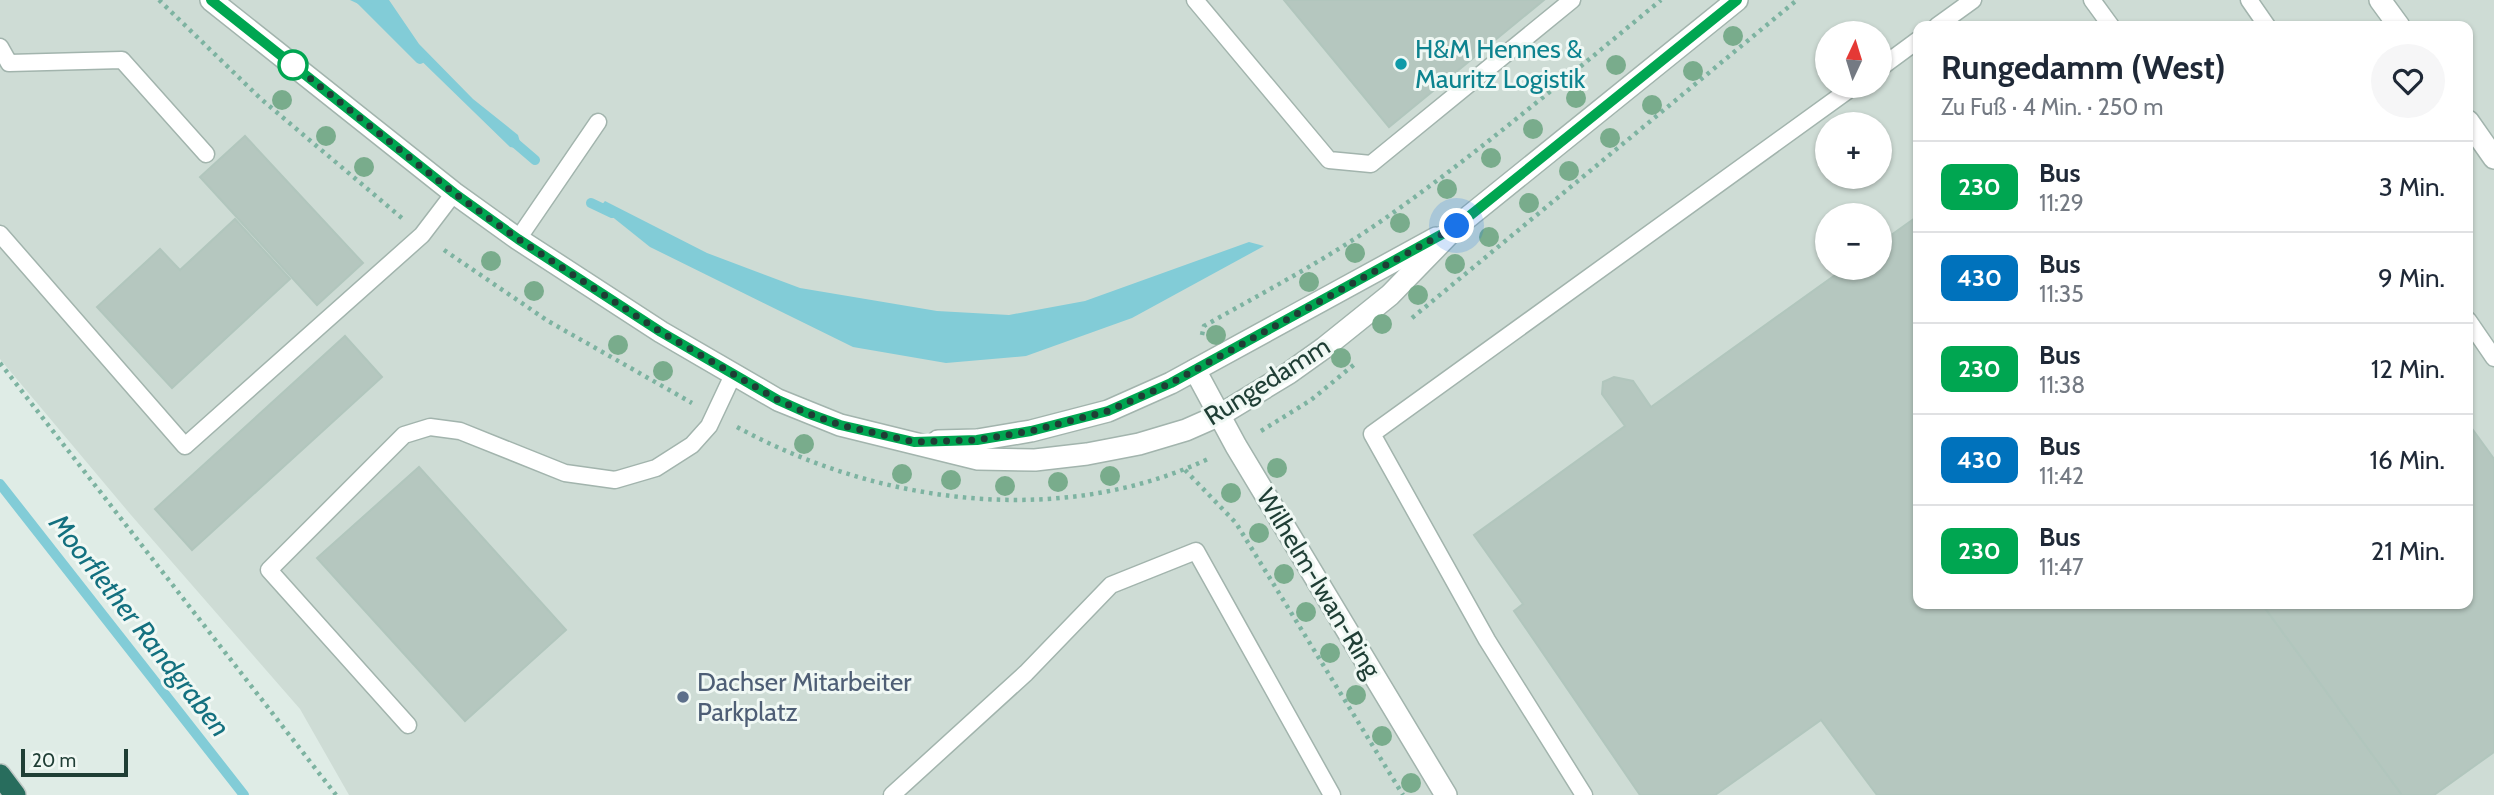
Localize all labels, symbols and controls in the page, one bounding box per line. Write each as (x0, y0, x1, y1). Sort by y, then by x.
north arrow (1815, 21, 1892, 98)
map controls (1815, 21, 1892, 280)
place label: H&M Hennes & Mauritz Logistik (1415, 33, 1586, 95)
button: heart (2371, 44, 2445, 118)
text: Rungedamm (West) (1941, 47, 2226, 87)
unlabelled marker (278, 50, 308, 80)
marker: H&M Hennes & Mauritz Logistik (1393, 56, 1409, 72)
text: Zu Fuß · 4 Min. · 250 m (1941, 93, 2164, 121)
button: + (1815, 112, 1892, 189)
text: Bus (2039, 157, 2080, 189)
text: 3 Min. (2379, 171, 2445, 203)
text: 230 (1958, 172, 2001, 201)
text: 11:29 (2039, 189, 2084, 217)
button: − (1815, 203, 1892, 280)
your location (1439, 208, 1474, 243)
text: Bus (2039, 248, 2080, 280)
text: 9 Min. (2378, 262, 2445, 294)
text: 430 (1957, 263, 2002, 292)
text: 11:35 (2039, 280, 2084, 308)
street label: Rungedamm (1198, 330, 1336, 432)
text: Bus (2039, 339, 2080, 371)
text: 12 Min. (2371, 353, 2445, 385)
text: 230 (1958, 354, 2001, 383)
text: 11:38 (2039, 371, 2085, 399)
text: Bus (2039, 430, 2080, 462)
text: 16 Min. (2370, 444, 2445, 476)
text: 430 (1957, 445, 2002, 474)
text: 11:42 (2039, 462, 2084, 490)
street label: Wilhelm-Iwan-Ring (1250, 483, 1389, 684)
water label: Moorflether Randgraben (42, 506, 238, 743)
text: Bus (2039, 521, 2080, 553)
text: 21 Min. (2371, 535, 2445, 567)
text: 230 (1958, 536, 2001, 565)
text: 11:47 (2039, 553, 2084, 581)
place label: Dachser Mitarbeiter Parkplatz (697, 666, 912, 728)
marker: Dachser Mitarbeiter Parkplatz (675, 689, 691, 705)
scale bar (21, 746, 128, 778)
text: 20 m (32, 749, 76, 772)

